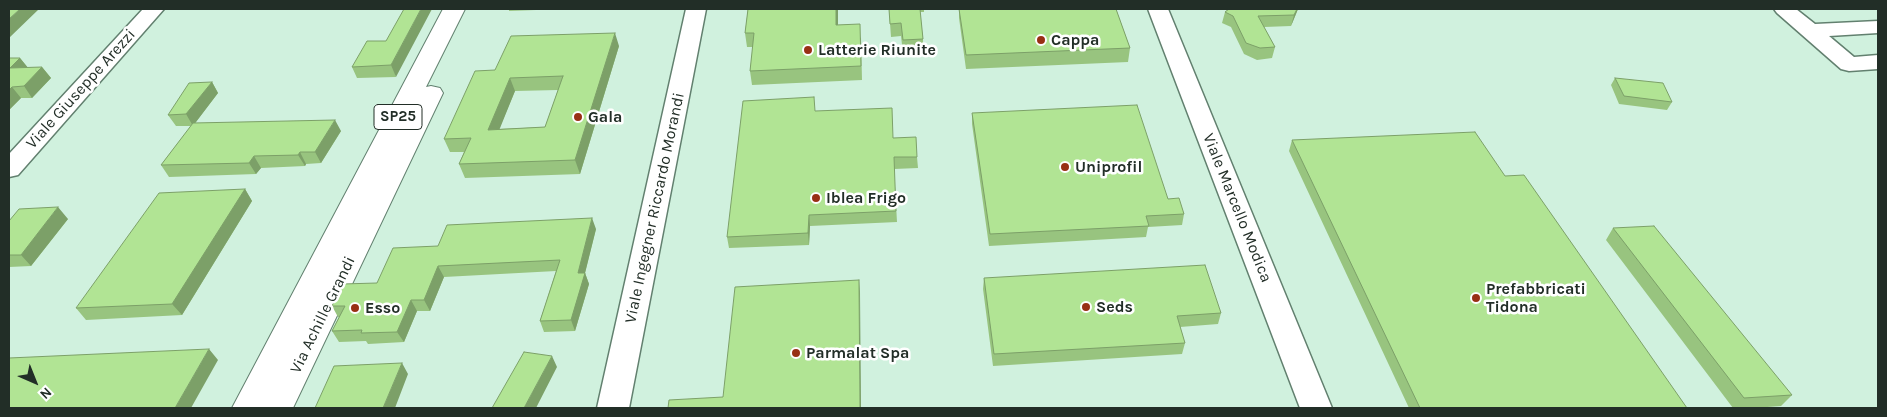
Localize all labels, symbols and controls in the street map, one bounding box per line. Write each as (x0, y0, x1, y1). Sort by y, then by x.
street label: Viale Giuseppe Arezzi (22, 25, 140, 153)
place label: Cappa (1051, 30, 1099, 50)
marker: Cappa (1035, 34, 1047, 46)
place label: Latterie Riunite (818, 40, 936, 60)
marker: Latterie Riunite (802, 44, 814, 56)
street label: Viale Ingegner Riccardo Morandi (621, 91, 689, 325)
road number: SP25 (374, 104, 422, 130)
place label: Gala (588, 107, 622, 127)
marker: Gala (572, 111, 584, 123)
street label: Viale Marcello Modica (1198, 131, 1276, 285)
place label: Uniprofil (1075, 157, 1142, 177)
marker: Uniprofil (1059, 161, 1071, 173)
place label: Iblea Frigo (826, 188, 906, 208)
marker: Iblea Frigo (810, 192, 822, 204)
street label: Via Achille Grandi (286, 253, 360, 377)
place label: Prefabbricati Tidona (1486, 279, 1586, 317)
marker: Prefabbricati Tidona (1470, 292, 1482, 304)
place label: Seds (1096, 297, 1133, 317)
place label: Esso (365, 298, 400, 318)
marker: Seds (1080, 301, 1092, 313)
marker: Esso (349, 302, 361, 314)
place label: Parmalat Spa (806, 343, 909, 363)
marker: Parmalat Spa (790, 347, 802, 359)
north arrow (10, 357, 60, 407)
text: N (36, 384, 55, 403)

